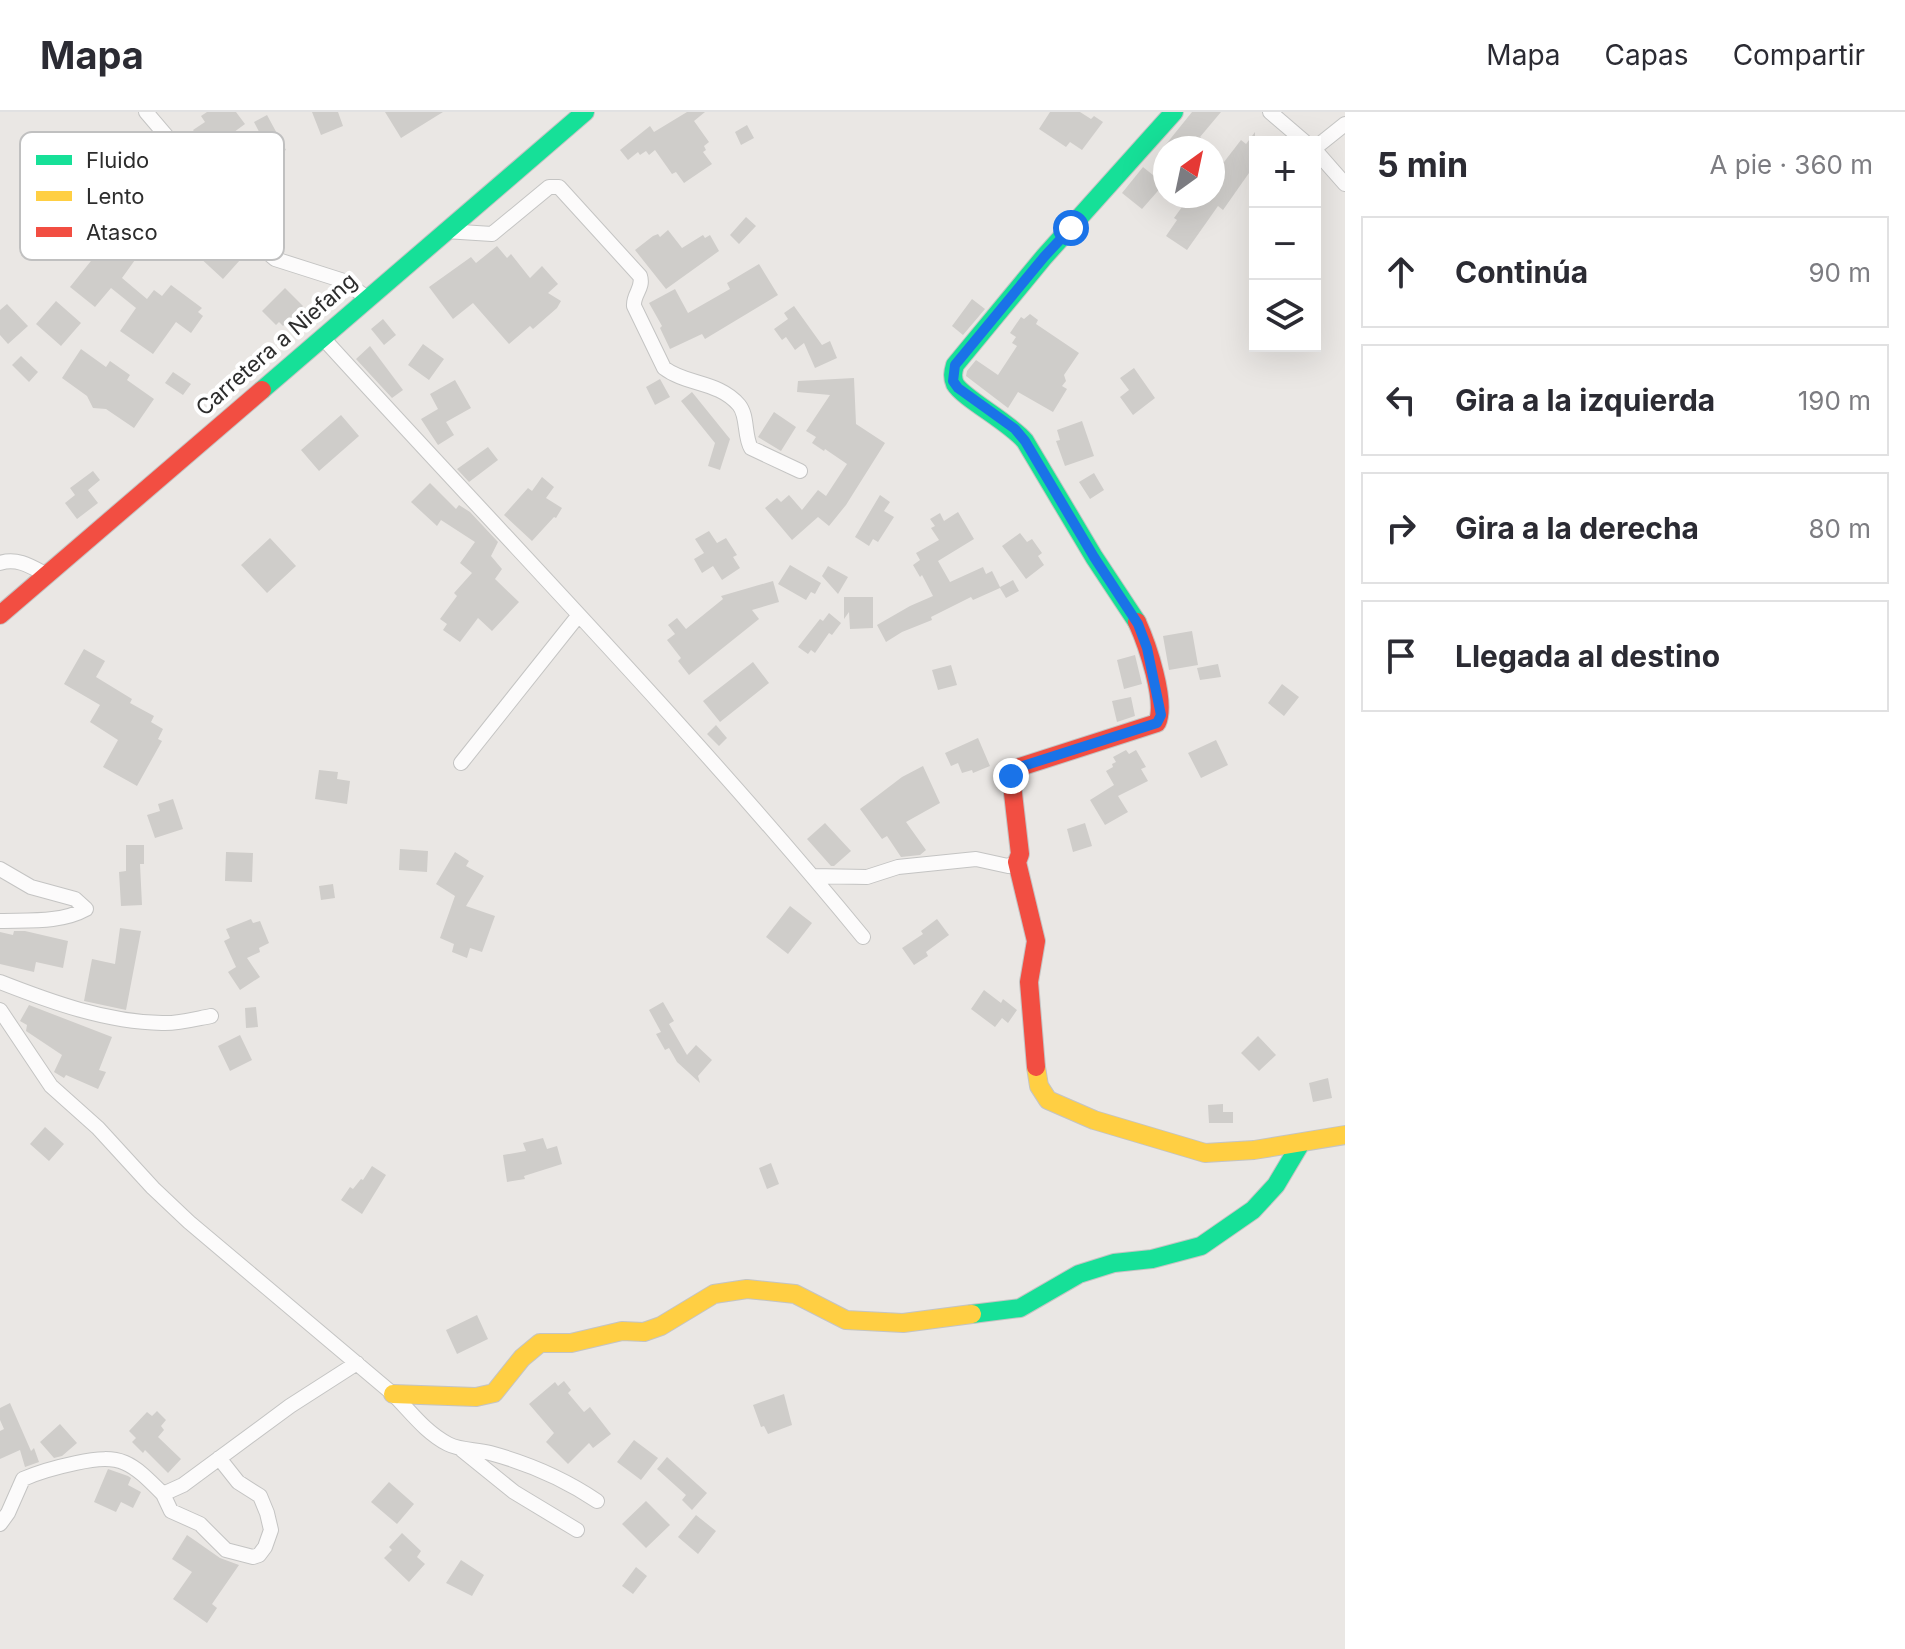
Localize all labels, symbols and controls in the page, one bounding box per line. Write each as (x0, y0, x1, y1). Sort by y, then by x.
text: Mapa (40, 32, 144, 78)
text: Mapa (1486, 38, 1561, 72)
text: Capas (1605, 38, 1689, 72)
text: Compartir (1733, 38, 1865, 72)
legend (20, 132, 284, 260)
north arrow (1153, 136, 1225, 208)
map controls (1249, 136, 1321, 352)
button: + (1249, 136, 1321, 208)
text: 5 min (1377, 144, 1468, 185)
text: Fluido (86, 147, 149, 173)
text: A pie · 360 m (1710, 149, 1873, 180)
text: Lento (86, 183, 144, 209)
button: − (1249, 208, 1321, 280)
route start (1053, 210, 1089, 246)
text: Atasco (86, 219, 158, 245)
icon: ahead (1379, 250, 1423, 294)
text: Continúa (1455, 254, 1588, 290)
text: 90 m (1808, 257, 1871, 288)
street label: Carretera a Niefang (190, 267, 362, 421)
button: layers (1249, 280, 1321, 352)
icon: left (1379, 378, 1423, 422)
text: Gira a la izquierda (1455, 382, 1715, 418)
text: 190 m (1798, 385, 1871, 416)
icon: right (1379, 506, 1423, 550)
text: Gira a la derecha (1455, 510, 1699, 546)
text: 80 m (1808, 513, 1871, 544)
icon: arrive (1379, 634, 1423, 678)
text: Llegada al destino (1455, 638, 1720, 674)
route end (993, 758, 1029, 794)

